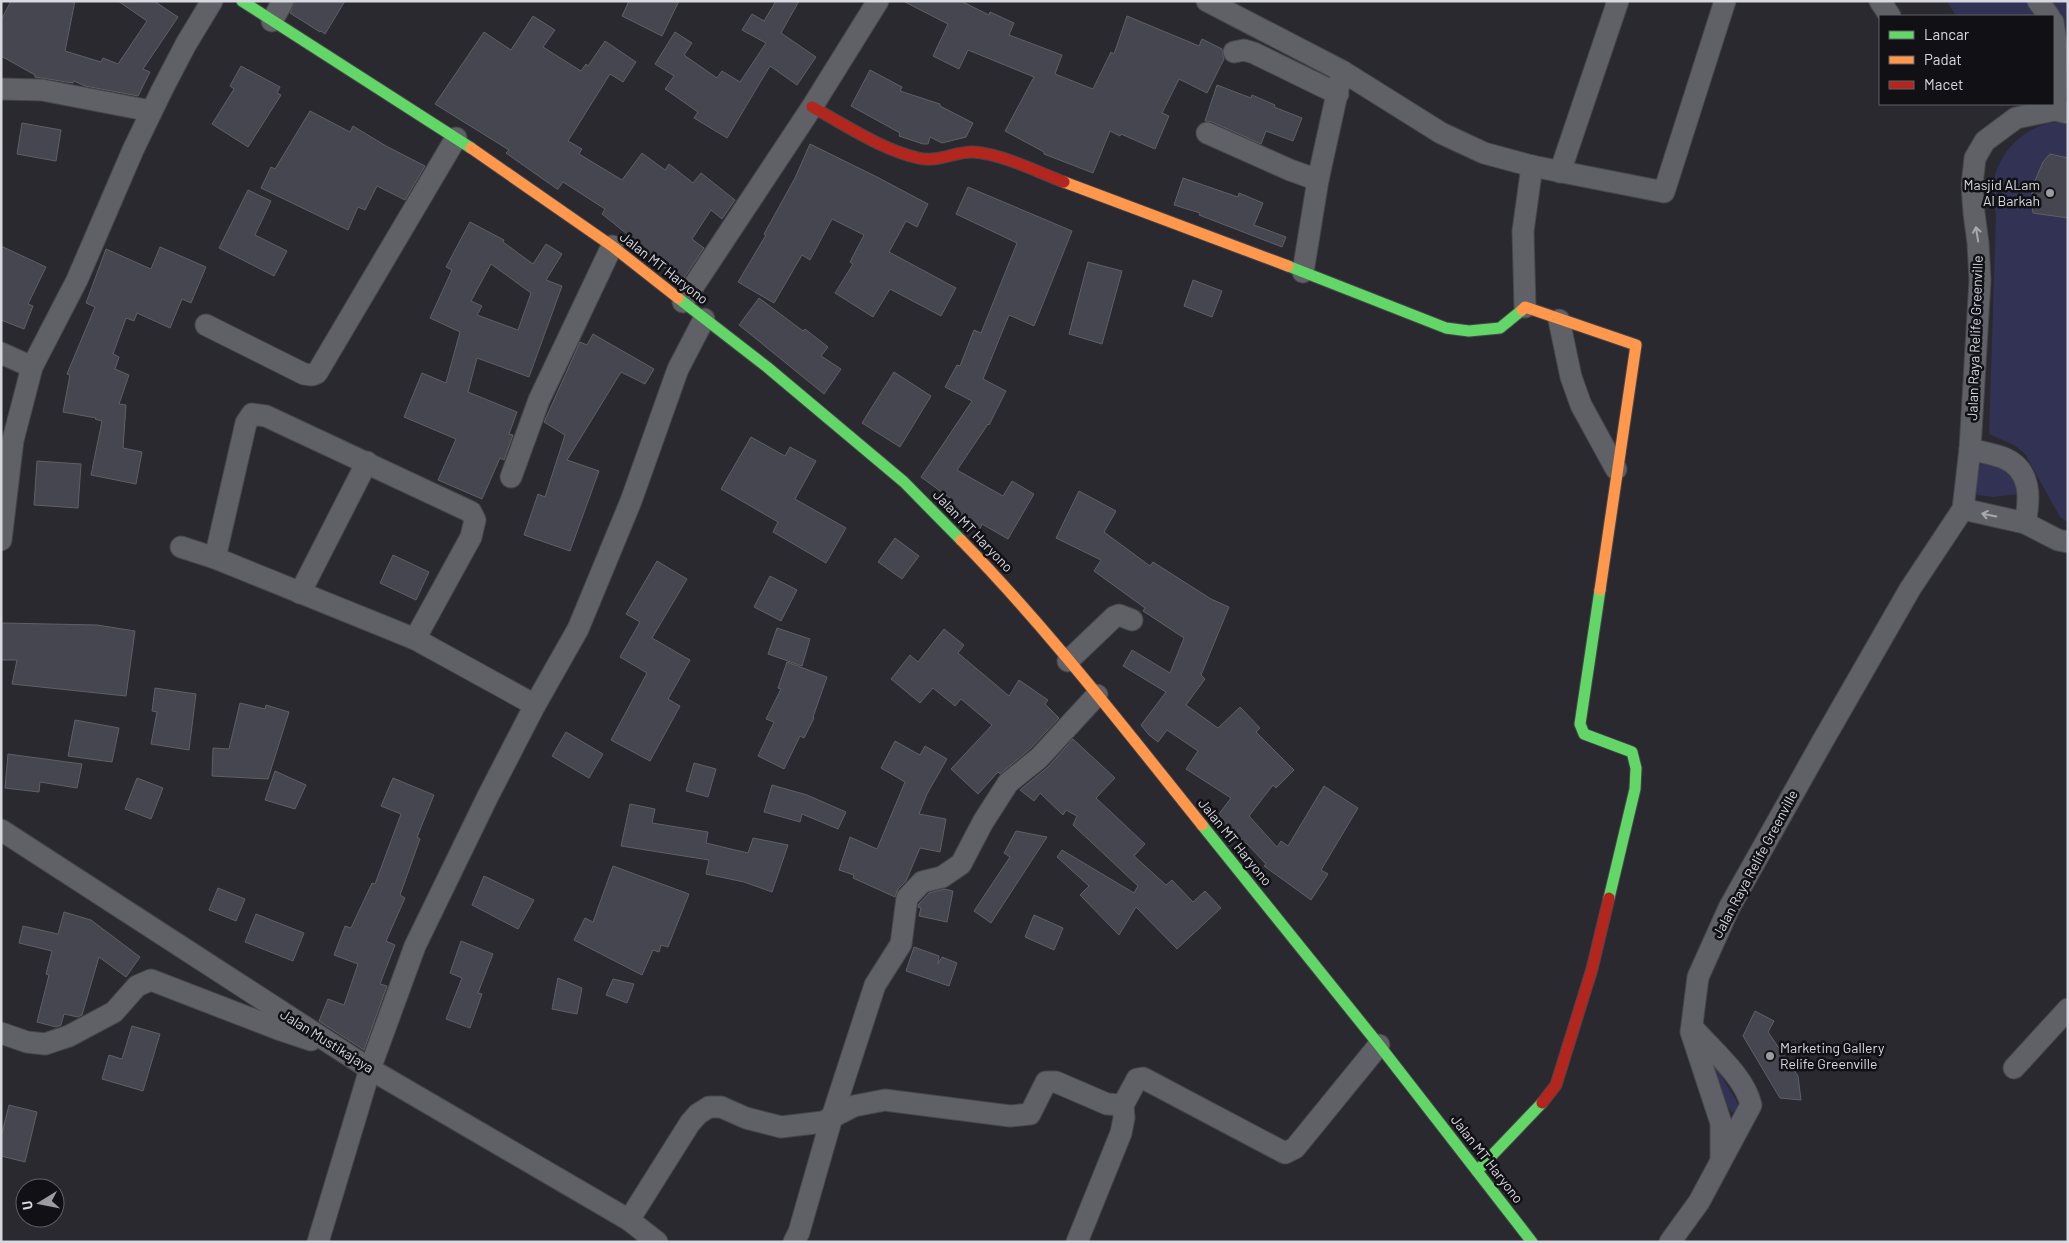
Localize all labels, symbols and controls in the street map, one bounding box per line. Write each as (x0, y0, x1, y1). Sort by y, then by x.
legend (1879, 15, 2054, 105)
text: Lancar (1924, 25, 1970, 43)
text: Padat (1924, 50, 1962, 68)
text: Macet (1924, 75, 1964, 93)
place label: Masjid ALam Al Barkah (1963, 176, 2040, 209)
marker: Masjid ALam Al Barkah (2044, 187, 2056, 199)
one-way arrow (1972, 226, 1982, 242)
street label: Jalan MT Haryono (617, 228, 712, 307)
street label: Jalan Raya Relife Greenville (1963, 255, 1986, 421)
street label: Jalan MT Haryono (930, 486, 1017, 575)
one-way arrow (1982, 510, 1998, 519)
street label: Jalan Raya Relife Greenville (1708, 787, 1801, 941)
street label: Jalan MT Haryono (1195, 795, 1276, 889)
street label: Jalan Mustikajaya (277, 1005, 377, 1076)
place label: Marketing Gallery Relife Greenville (1780, 1039, 1885, 1072)
marker: Marketing Gallery Relife Greenville (1764, 1050, 1776, 1062)
street label: Jalan MT Haryono (1448, 1111, 1527, 1206)
north arrow (15, 1178, 65, 1228)
text: U (18, 1199, 36, 1211)

